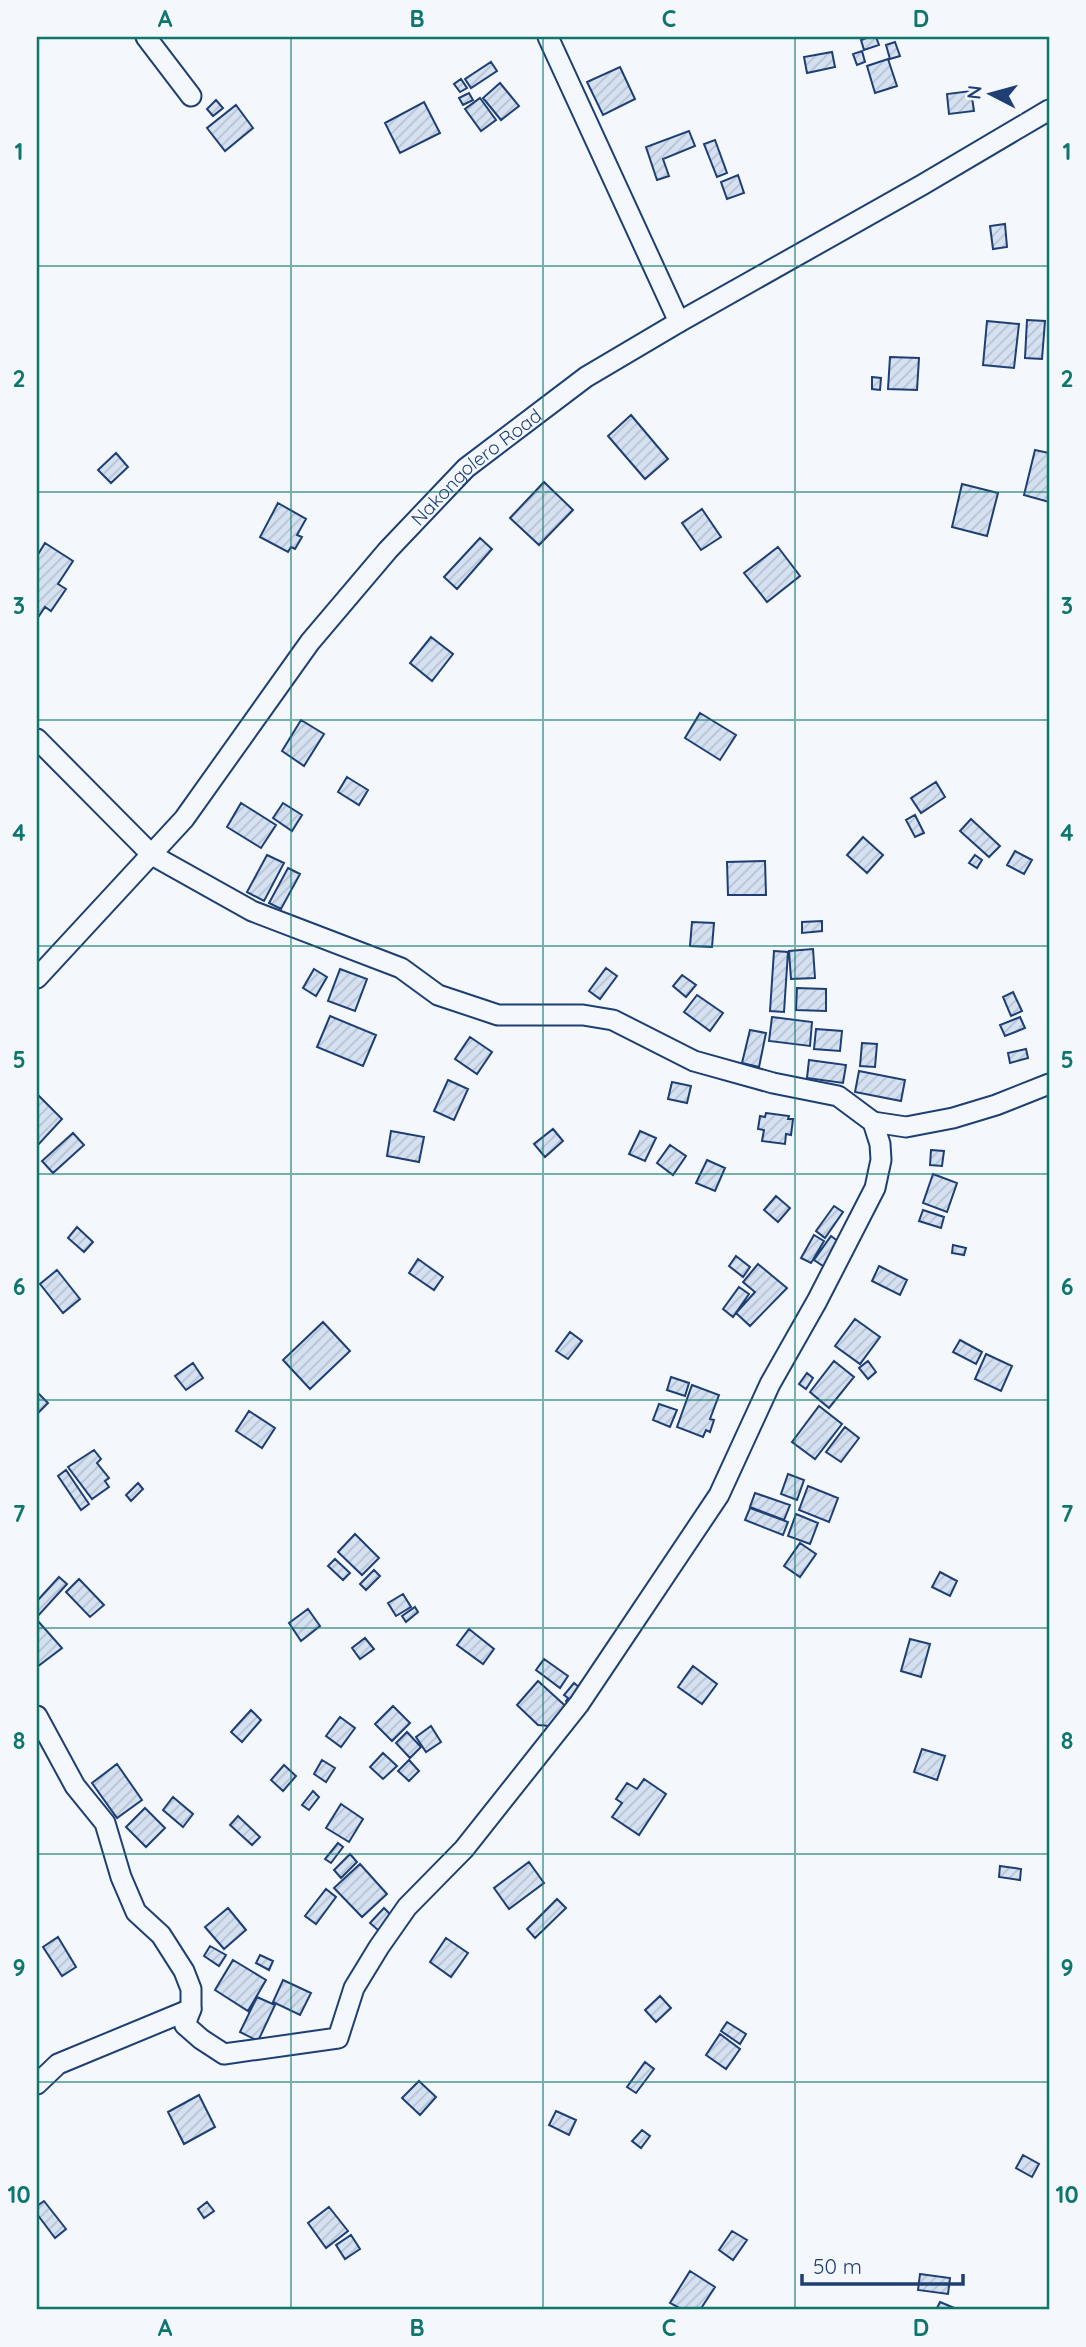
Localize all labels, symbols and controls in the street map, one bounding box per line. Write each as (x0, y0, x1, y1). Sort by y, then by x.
text: A (158, 4, 173, 33)
text: B (409, 4, 425, 33)
text: C (662, 4, 676, 33)
text: D (913, 4, 929, 33)
north arrow (956, 60, 1026, 130)
text: N (961, 84, 987, 100)
text: 1 (15, 137, 23, 166)
text: 1 (1063, 137, 1071, 166)
text: 2 (12, 364, 26, 393)
text: 2 (1060, 364, 1074, 393)
street label: Nakongolero Road (406, 403, 546, 530)
text: 3 (13, 591, 25, 620)
text: 3 (1061, 591, 1073, 620)
text: 4 (12, 818, 26, 847)
text: 4 (1060, 818, 1074, 847)
text: 5 (12, 1045, 26, 1074)
text: 5 (1060, 1045, 1074, 1074)
text: 6 (13, 1272, 25, 1301)
text: 6 (1061, 1272, 1073, 1301)
text: 7 (13, 1499, 26, 1528)
text: 7 (1061, 1499, 1074, 1528)
text: 8 (13, 1726, 25, 1755)
text: 8 (1061, 1726, 1073, 1755)
text: 9 (12, 1953, 26, 1982)
text: 9 (1060, 1953, 1074, 1982)
text: 10 (7, 2180, 31, 2209)
text: 10 (1055, 2180, 1079, 2209)
scale bar (802, 2242, 964, 2286)
text: 50 m (813, 2253, 862, 2279)
text: A (158, 2313, 173, 2342)
text: B (409, 2313, 425, 2342)
text: C (662, 2313, 676, 2342)
text: D (913, 2313, 929, 2342)

